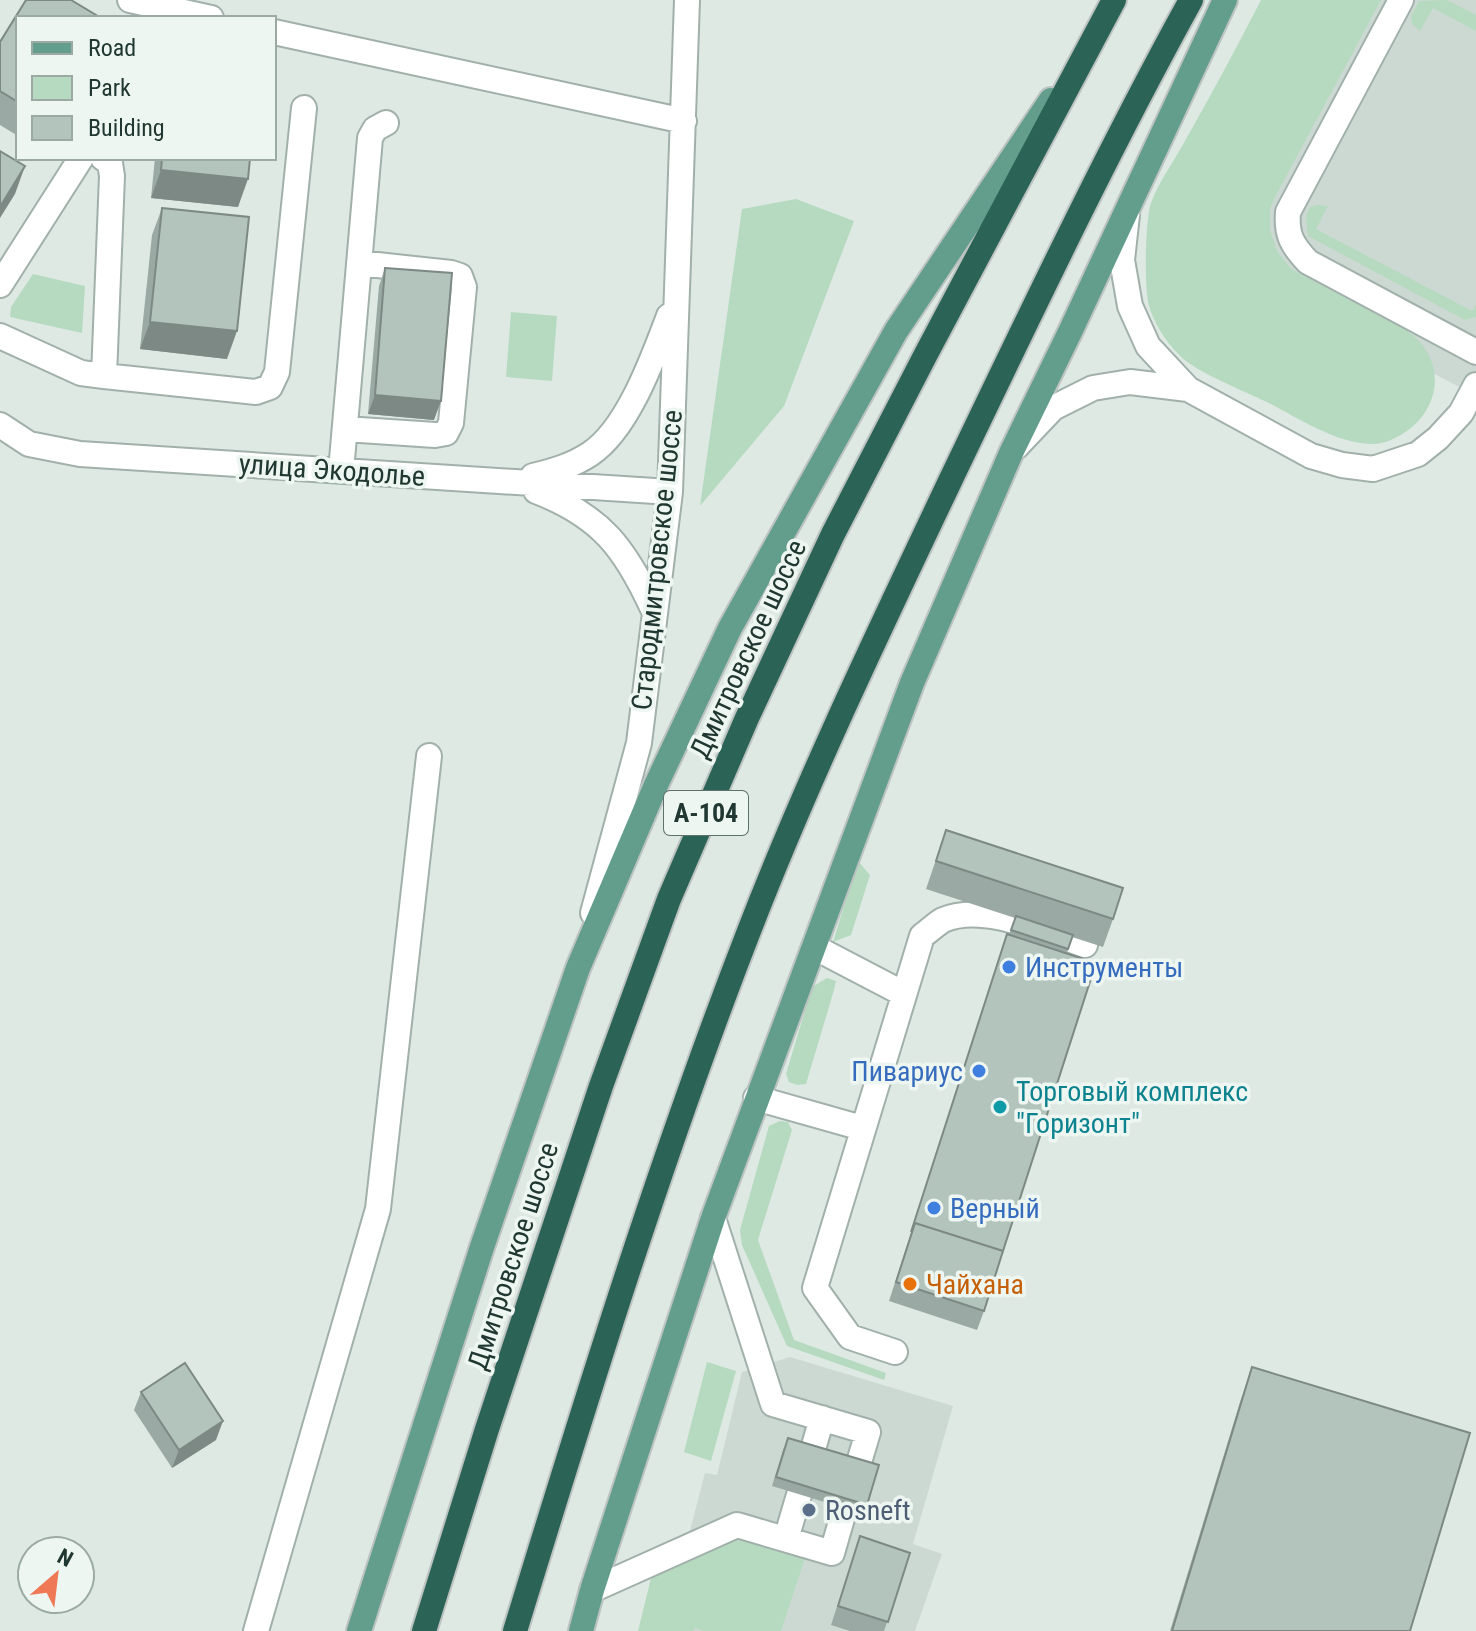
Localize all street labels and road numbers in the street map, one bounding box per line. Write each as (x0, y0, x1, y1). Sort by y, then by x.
street label: Стародмитровское шоссе (625, 408, 689, 712)
street label: улица Экодолье (238, 447, 426, 493)
street label: Дмитровское шоссе (683, 535, 813, 763)
road number: А-104 (664, 791, 748, 835)
street label: Дмитровское шоссе (461, 1138, 565, 1374)

